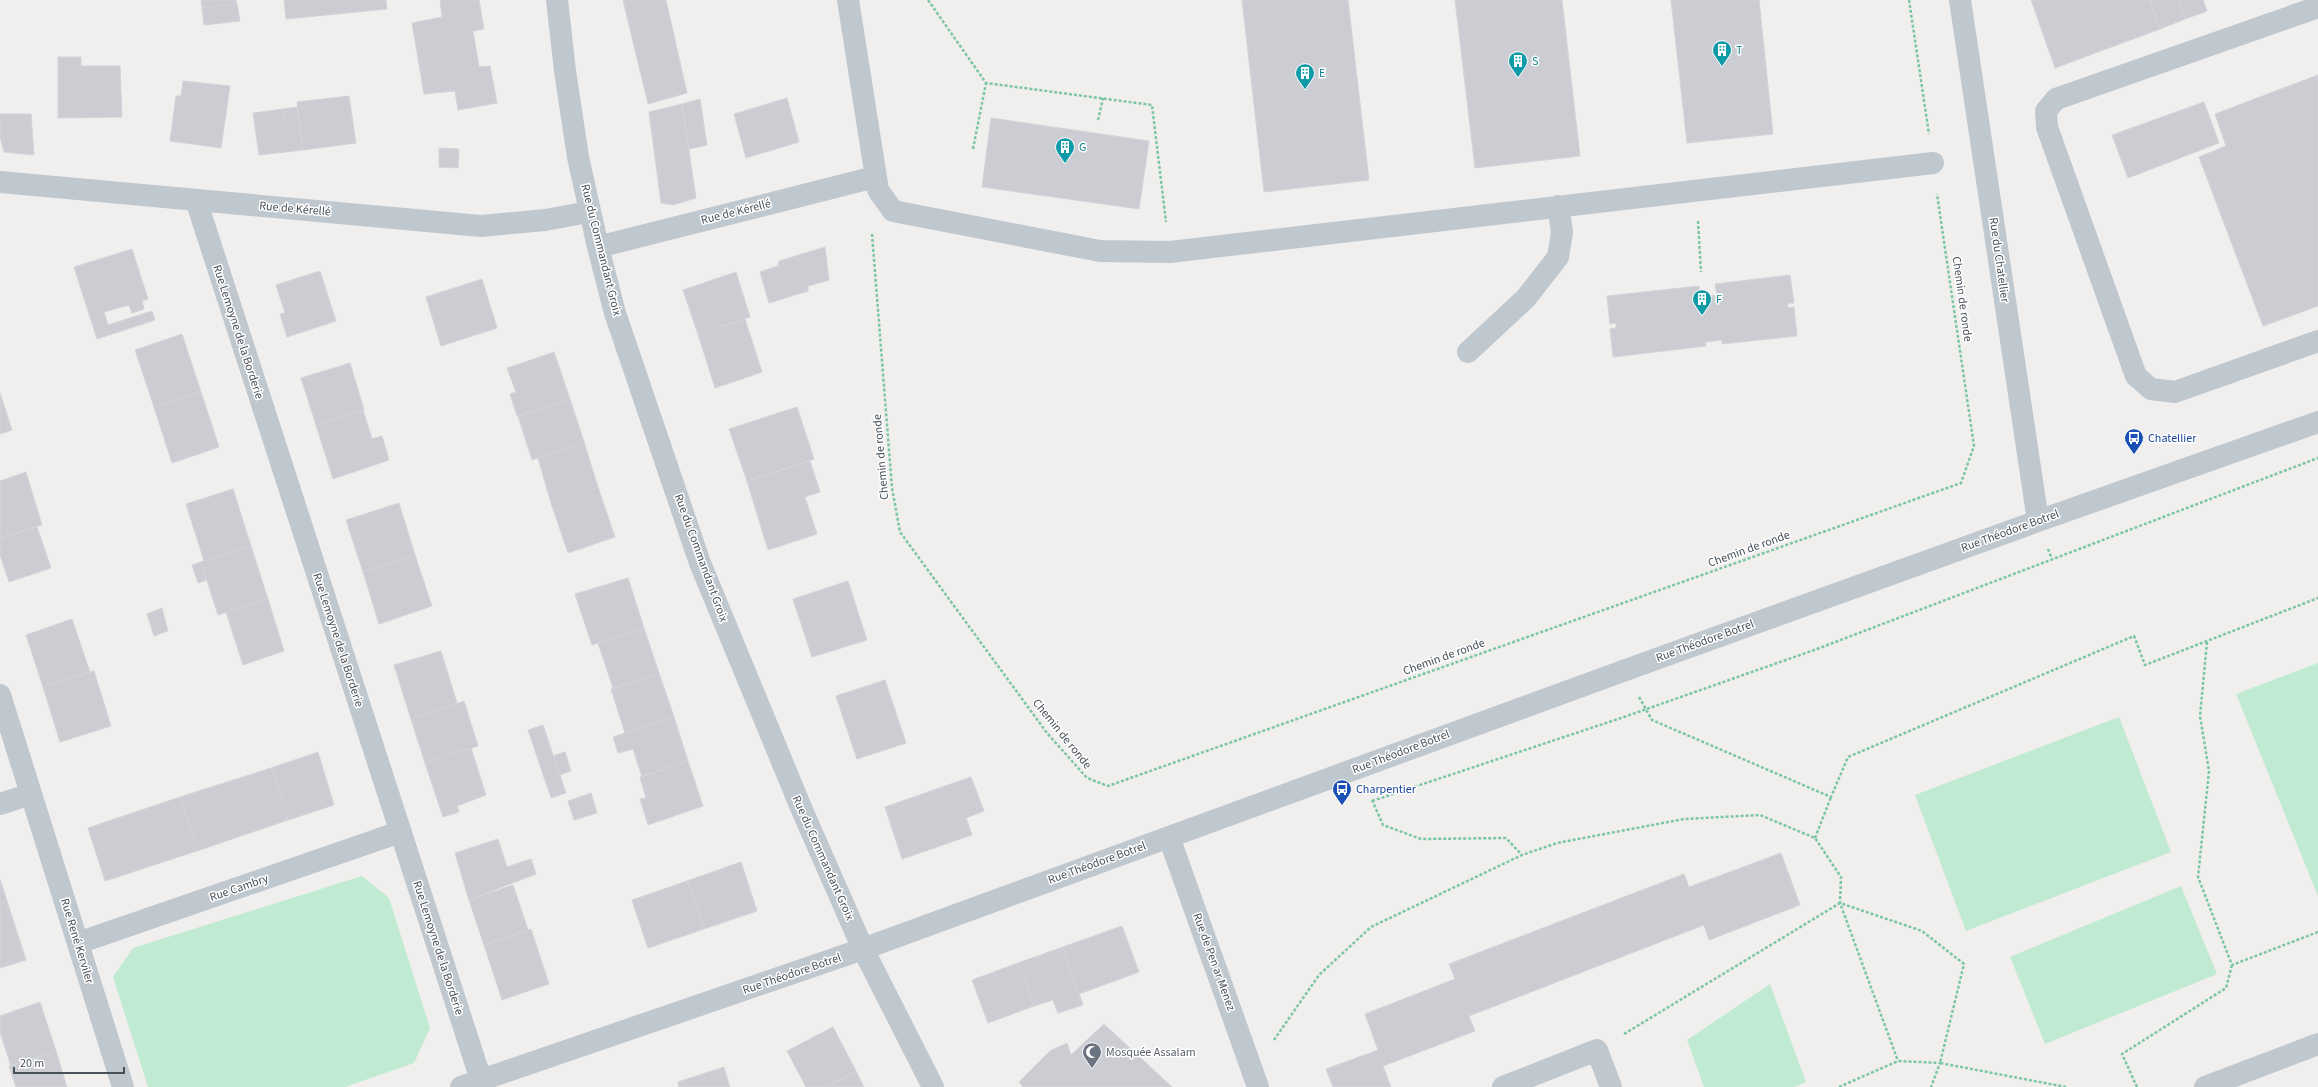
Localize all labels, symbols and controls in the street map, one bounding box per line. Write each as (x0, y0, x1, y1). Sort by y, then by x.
building icon: T (1711, 39, 1733, 67)
place label: T (1736, 42, 1743, 59)
building icon: S (1507, 50, 1529, 78)
place label: S (1532, 53, 1538, 70)
building icon: E (1294, 62, 1316, 90)
place label: E (1319, 65, 1325, 82)
building icon: G (1054, 136, 1076, 164)
place label: G (1079, 139, 1086, 156)
street label: Rue du Commandant Groix (576, 182, 626, 318)
street label: Rue de Kérellé (699, 195, 773, 229)
street label: Rue de Kérellé (259, 197, 331, 221)
street label: Rue du Chatellier (1985, 216, 2013, 304)
street label: Chemin de ronde (1948, 255, 1976, 343)
street label: Rue Lemoyne de la Borderie (208, 263, 268, 401)
building icon: F (1691, 288, 1713, 316)
place label: F (1716, 291, 1722, 308)
street label: Chemin de ronde (869, 413, 893, 501)
bus stop icon: Chatellier (2123, 427, 2145, 455)
place label: Chatellier (2148, 430, 2197, 447)
street label: Rue du Commandant Groix (670, 492, 732, 625)
street label: Rue Théodore Botrel (1959, 505, 2061, 557)
street label: Chemin de ronde (1706, 526, 1792, 572)
street label: Rue Lemoyne de la Borderie (308, 571, 368, 709)
street label: Rue Théodore Botrel (1654, 615, 1756, 667)
street label: Chemin de ronde (1401, 634, 1487, 680)
street label: Chemin de ronde (1028, 695, 1096, 773)
street label: Rue Théodore Botrel (1350, 726, 1452, 778)
bus stop icon: Charpentier (1331, 778, 1353, 806)
place label: Charpentier (1356, 781, 1417, 798)
street label: Rue du Commandant Groix (788, 793, 859, 924)
street label: Rue Théodore Botrel (1046, 837, 1148, 889)
street label: Rue Cambry (207, 870, 271, 906)
street label: Rue Lemoyne de la Borderie (408, 879, 468, 1017)
street label: Rue René Kerviler (56, 896, 98, 987)
street label: Rue de Pen ar Menez (1188, 911, 1240, 1013)
street label: Rue Théodore Botrel (740, 949, 844, 999)
mosque icon: Mosquée Assalam (1081, 1041, 1103, 1069)
place label: Mosquée Assalam (1106, 1044, 1196, 1061)
scale bar (14, 1049, 124, 1075)
text: 20 m (20, 1055, 44, 1072)

